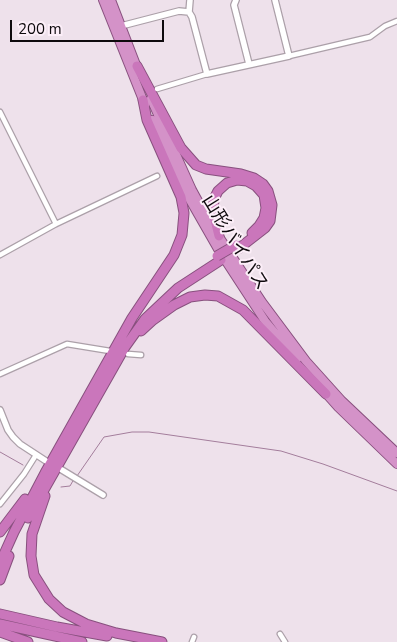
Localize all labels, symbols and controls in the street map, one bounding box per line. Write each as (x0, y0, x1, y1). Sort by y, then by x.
scale bar (12, 10, 166, 42)
text: 200 m (18, 19, 62, 39)
street label: 山形バイパス (196, 191, 272, 295)

